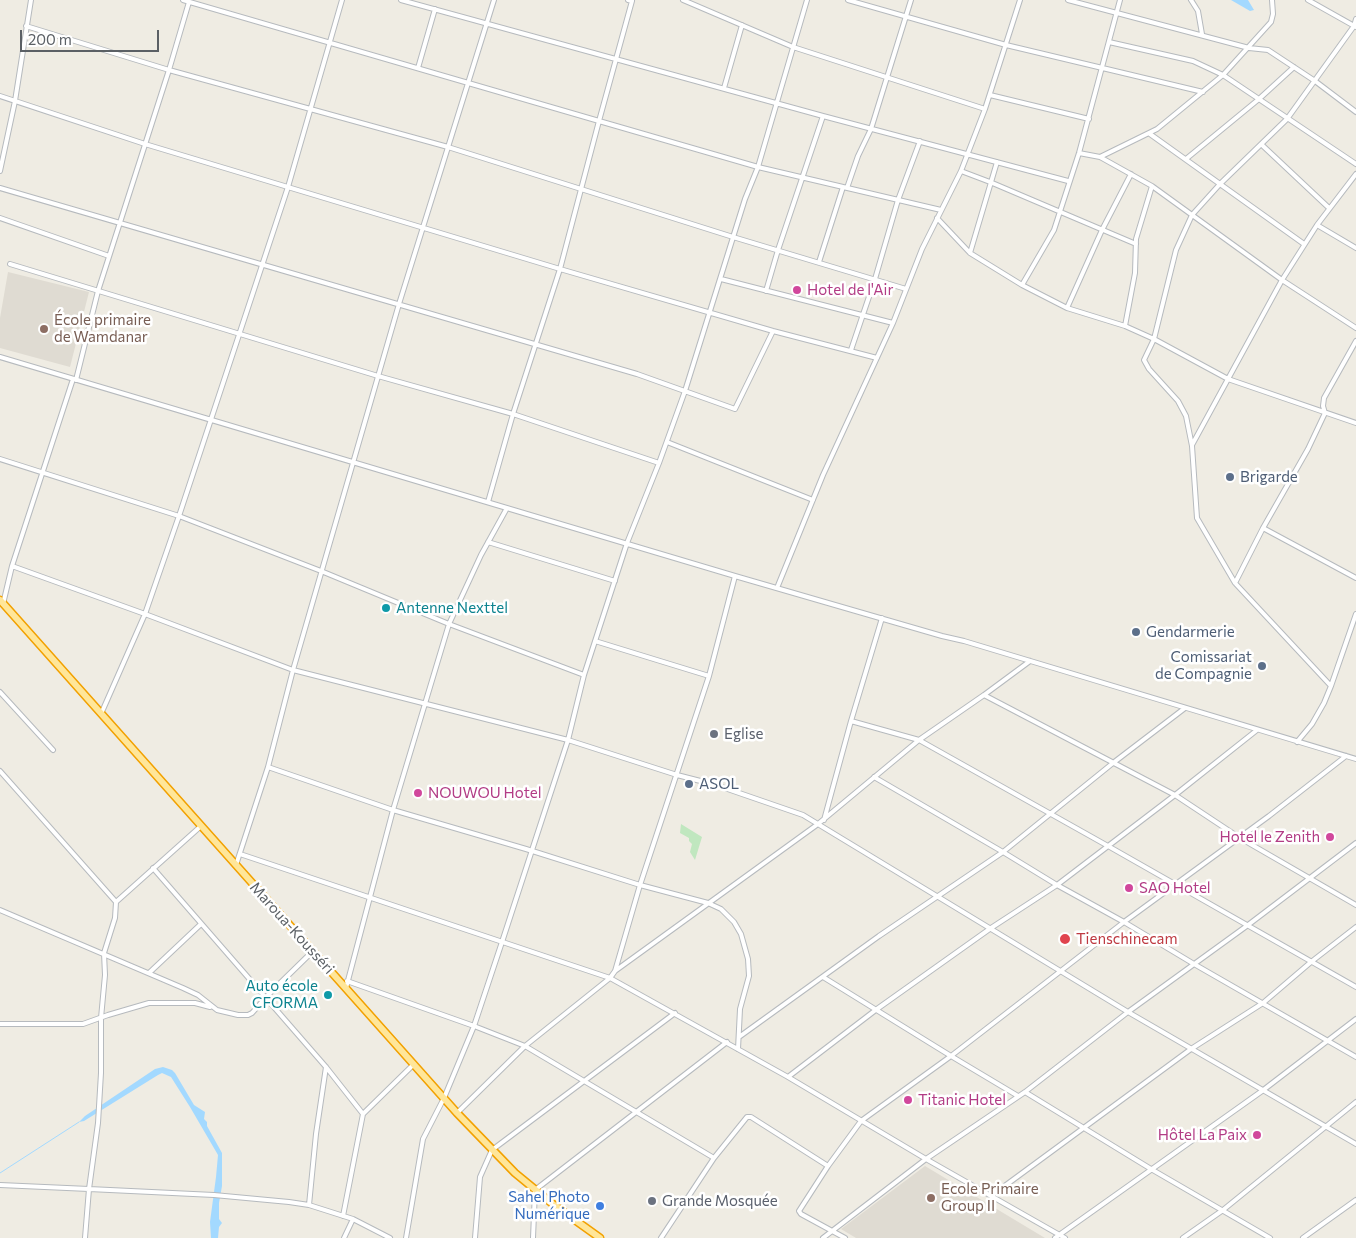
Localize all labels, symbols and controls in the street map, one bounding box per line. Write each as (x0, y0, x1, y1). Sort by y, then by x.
scale bar (22, 20, 161, 52)
text: 200 m (28, 30, 72, 48)
place label: Hotel de l'Air (807, 281, 893, 299)
marker: Hotel de l'Air (791, 284, 803, 296)
place label: École primaire de Wamdanar (54, 311, 151, 346)
marker: École primaire de Wamdanar (38, 323, 50, 335)
place label: Brigarde (1240, 468, 1298, 486)
marker: Brigarde (1224, 471, 1236, 483)
place label: Antenne Nexttel (396, 599, 508, 617)
marker: Antenne Nexttel (380, 602, 392, 614)
place label: Gendarmerie (1146, 623, 1235, 641)
marker: Gendarmerie (1130, 626, 1142, 638)
place label: Comissariat de Compagnie (1155, 648, 1252, 683)
marker: Comissariat de Compagnie (1256, 660, 1268, 672)
place label: Eglise (724, 725, 763, 743)
marker: Eglise (708, 728, 720, 740)
place label: ASOL (699, 775, 739, 793)
marker: ASOL (683, 778, 695, 790)
place label: NOUWOU Hotel (428, 784, 541, 802)
marker: NOUWOU Hotel (412, 787, 424, 799)
place label: Hotel le Zenith (1219, 828, 1320, 846)
marker: Hotel le Zenith (1324, 831, 1336, 843)
street label: Maroua-Kousséri (246, 878, 338, 978)
place label: SAO Hotel (1139, 879, 1211, 897)
marker: SAO Hotel (1123, 882, 1135, 894)
place label: Tienschinecam (1076, 930, 1178, 948)
marker: Tienschinecam (1058, 932, 1072, 946)
place label: Auto école CFORMA (246, 977, 318, 1012)
marker: Auto école CFORMA (322, 989, 334, 1001)
place label: Titanic Hotel (918, 1091, 1006, 1109)
marker: Titanic Hotel (902, 1094, 914, 1106)
place label: Hôtel La Paix (1158, 1126, 1247, 1144)
marker: Hôtel La Paix (1251, 1129, 1263, 1141)
place label: Ecole Primaire Group II (941, 1180, 1039, 1215)
place label: Sahel Photo Numérique (508, 1188, 590, 1223)
place label: Grande Mosquée (662, 1192, 778, 1210)
marker: Ecole Primaire Group II (925, 1192, 937, 1204)
marker: Grande Mosquée (646, 1195, 658, 1207)
marker: Sahel Photo Numérique (594, 1200, 606, 1212)

